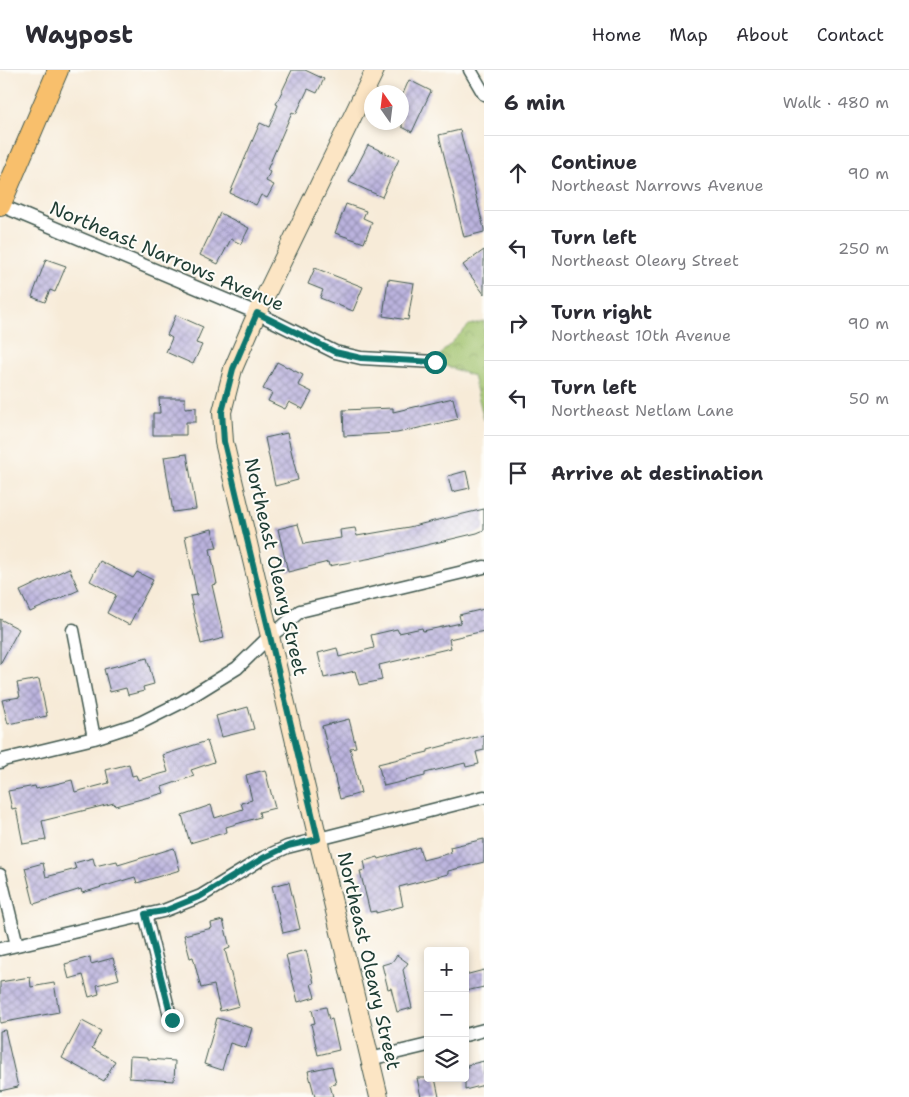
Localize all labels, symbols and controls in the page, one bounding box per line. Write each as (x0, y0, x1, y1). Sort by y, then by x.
text: Waypost (25, 19, 133, 51)
text: Home (592, 23, 641, 47)
text: Map (669, 23, 708, 47)
text: About (736, 23, 789, 47)
text: Contact (817, 23, 884, 47)
north arrow (364, 85, 409, 130)
text: 6 min (504, 89, 565, 117)
text: Walk · 480 m (783, 92, 889, 113)
text: Continue (551, 150, 637, 175)
icon: ahead (504, 159, 532, 187)
text: 90 m (848, 163, 889, 184)
text: Northeast Narrows Avenue (551, 175, 764, 196)
street label: Northeast Narrows Avenue (46, 195, 288, 317)
text: Turn left (551, 225, 637, 250)
icon: left (504, 234, 532, 262)
text: 250 m (838, 238, 889, 259)
text: Northeast Oleary Street (551, 250, 739, 271)
text: Turn right (551, 300, 652, 325)
icon: right (504, 309, 532, 337)
text: 90 m (848, 313, 889, 334)
text: Northeast 10th Avenue (551, 325, 731, 346)
route start (424, 351, 447, 374)
text: Turn left (551, 375, 637, 400)
icon: left (504, 384, 532, 412)
text: 50 m (849, 388, 889, 409)
text: Northeast Netlam Lane (551, 400, 734, 421)
street label: Northeast Oleary Street (239, 455, 313, 679)
icon: arrive (504, 459, 532, 487)
text: Arrive at destination (551, 461, 763, 486)
street label: Northeast Oleary Street (332, 849, 406, 1073)
map controls (424, 947, 469, 1082)
button: + (424, 947, 469, 992)
button: − (424, 992, 469, 1037)
route end (161, 1009, 184, 1032)
button: layers (424, 1037, 469, 1082)

